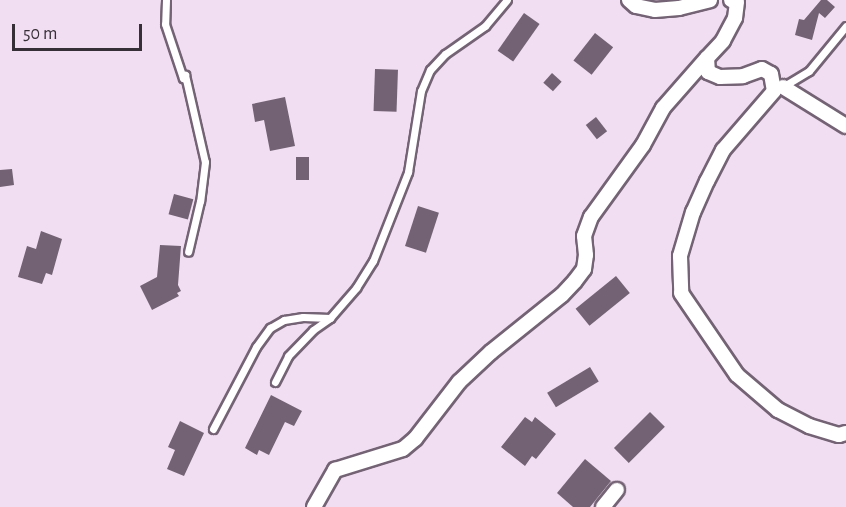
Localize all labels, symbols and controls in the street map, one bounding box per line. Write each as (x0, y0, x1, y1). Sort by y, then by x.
scale bar (15, 12, 146, 50)
text: 50 m (23, 25, 57, 43)

